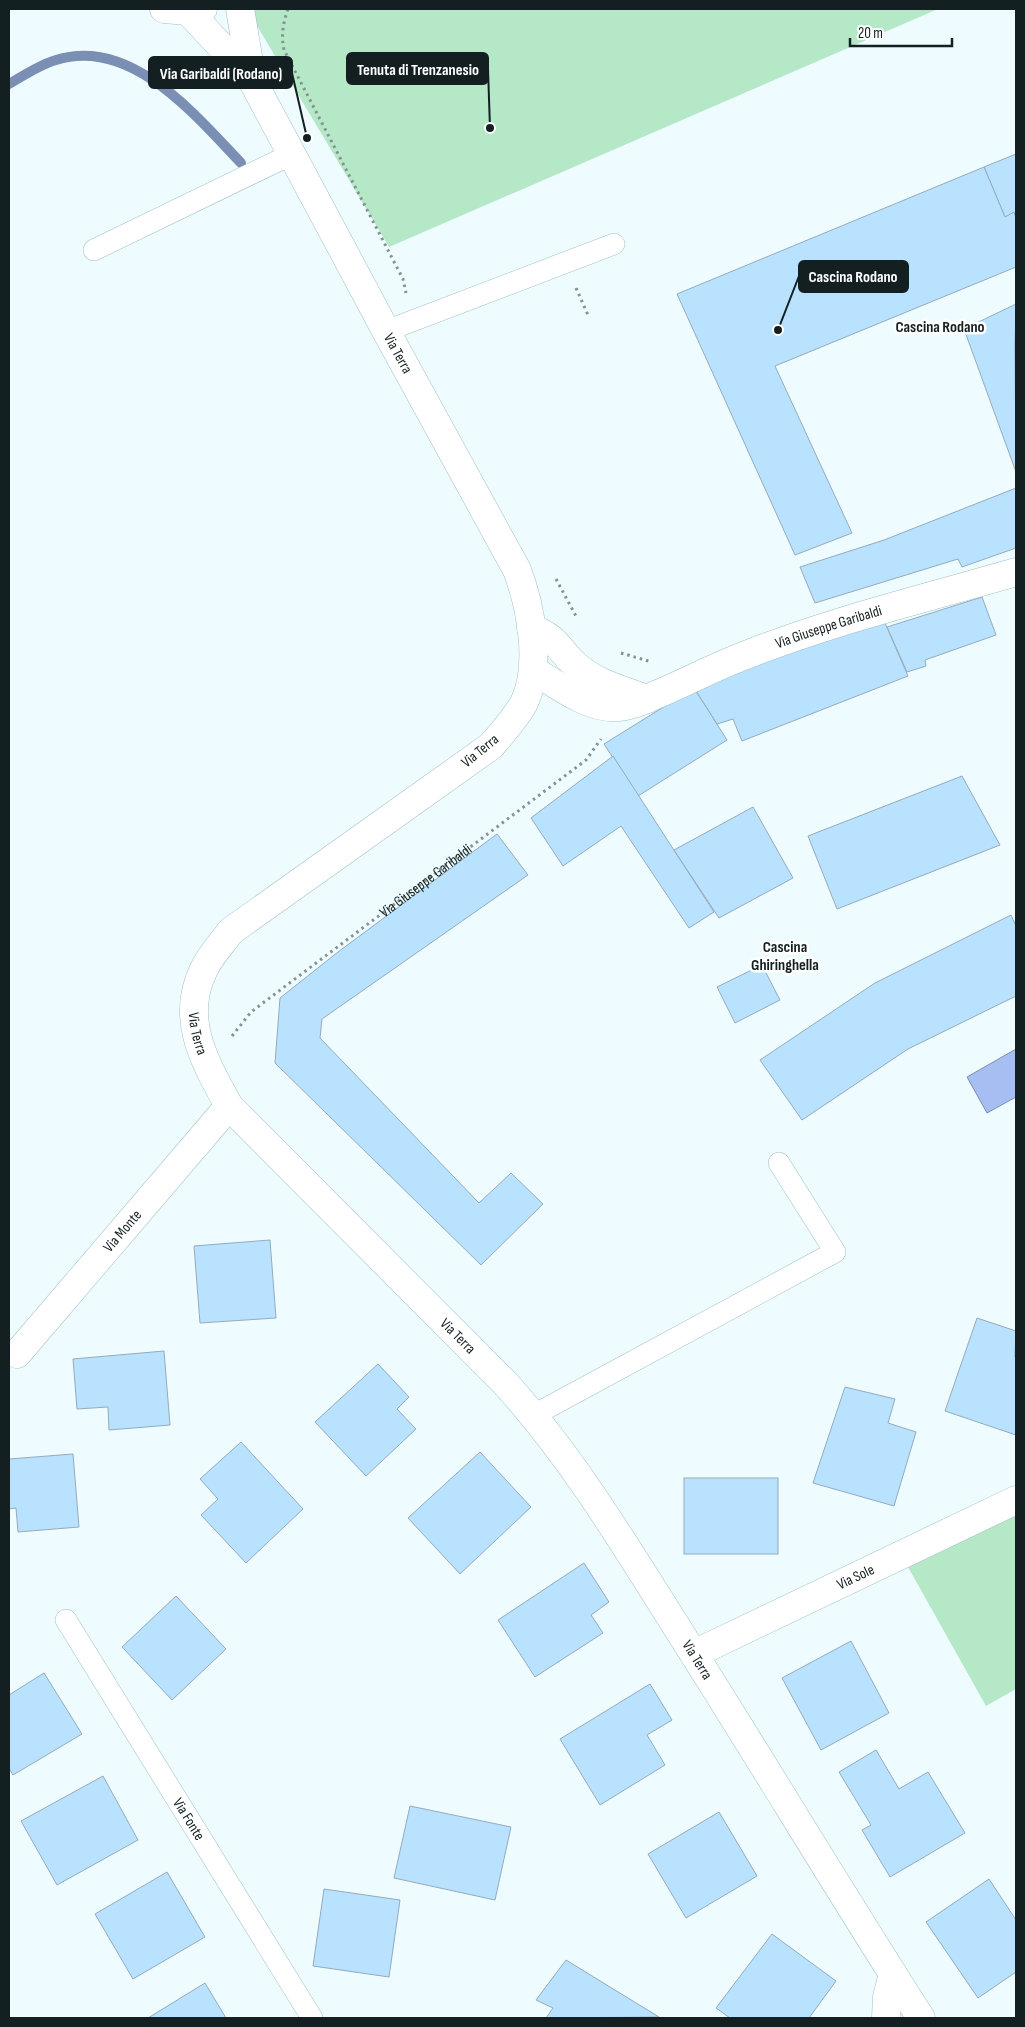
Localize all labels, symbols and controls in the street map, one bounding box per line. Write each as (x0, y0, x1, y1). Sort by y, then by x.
scale bar (850, 15, 952, 47)
text: 20 m (858, 24, 883, 43)
callout: Tenuta di Trenzanesio (347, 53, 488, 84)
callout: Via Garibaldi (Rodano) (149, 57, 292, 88)
text: Tenuta di Trenzanesio (357, 61, 479, 80)
text: Via Garibaldi (Rodano) (160, 65, 282, 84)
callout: Cascina Rodano (799, 261, 908, 292)
text: Cascina Rodano (808, 268, 898, 287)
district label: Cascina Rodano (895, 318, 985, 337)
street label: Via Terra (380, 330, 417, 377)
street label: Via Giuseppe Garibaldi (772, 601, 884, 653)
street label: Via Terra (457, 730, 503, 772)
street label: Via Giuseppe Garibaldi (376, 840, 476, 922)
district label: Cascina Ghiringhella (751, 938, 819, 975)
street label: Via Terra (184, 1012, 212, 1058)
street label: Via Monte (99, 1206, 146, 1256)
street label: Via Terra (436, 1314, 480, 1358)
street label: Via Sole (834, 1560, 877, 1594)
street label: Via Terra (678, 1636, 717, 1683)
street label: Via Fonte (169, 1794, 209, 1844)

